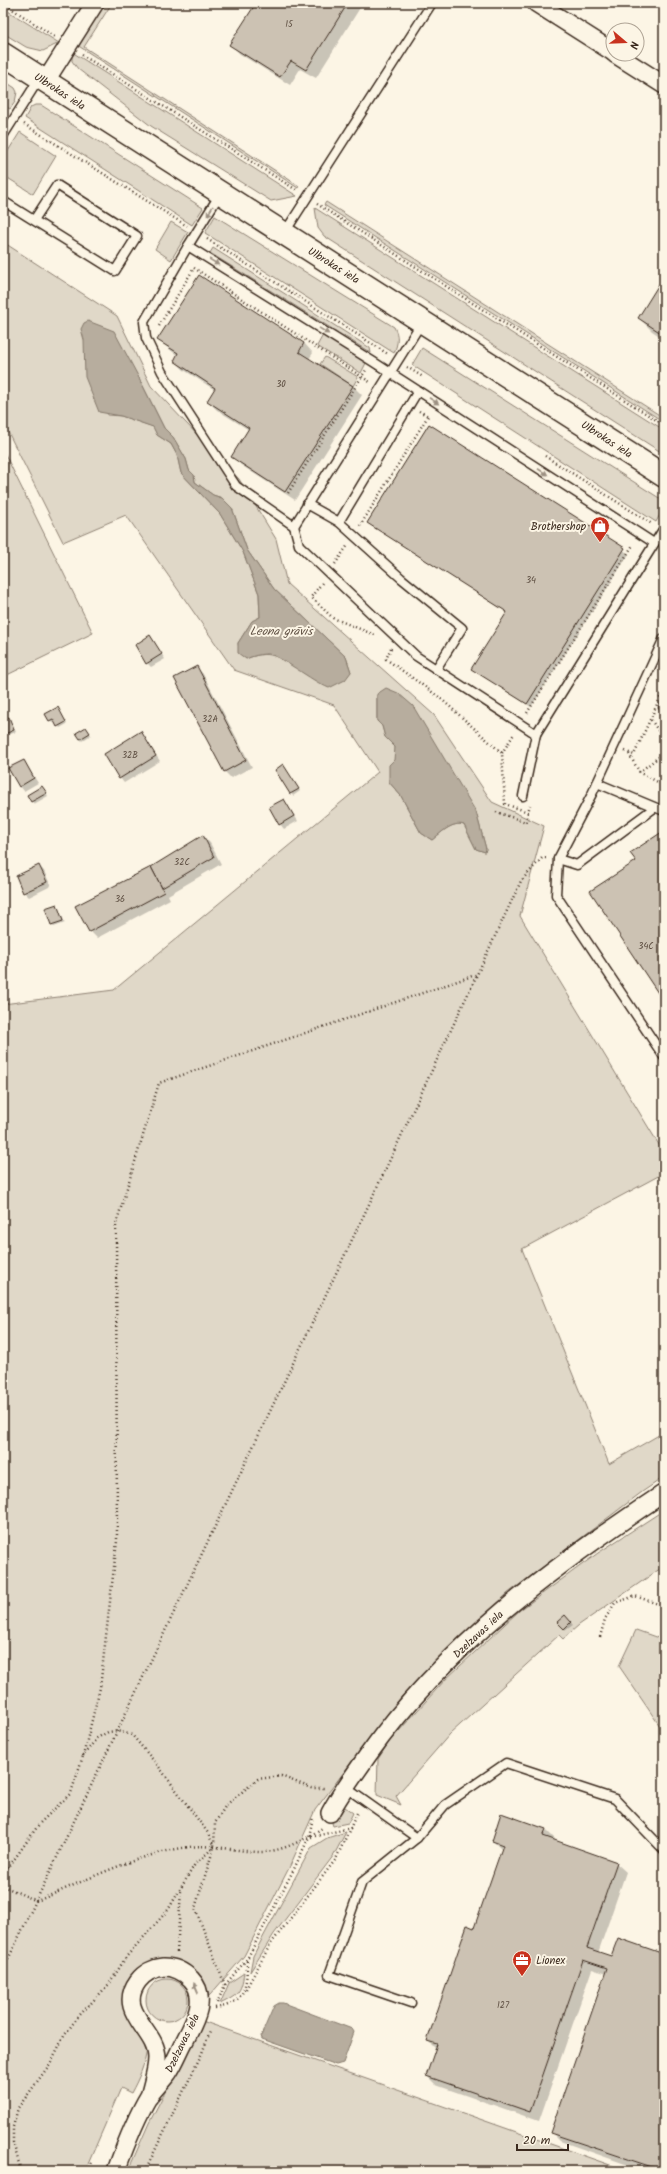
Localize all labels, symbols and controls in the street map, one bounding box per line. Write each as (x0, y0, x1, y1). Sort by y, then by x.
house number: 15 (285, 17, 294, 32)
north arrow (605, 22, 645, 62)
text: N (624, 39, 643, 51)
street label: Ulbrokas iela (30, 68, 89, 115)
one-way arrow (206, 205, 213, 217)
street label: Ulbrokas iela (304, 243, 363, 289)
one-way arrow (209, 258, 219, 266)
one-way arrow (319, 327, 330, 335)
house number: 30 (276, 377, 286, 392)
one-way arrow (429, 397, 439, 405)
street label: Ulbrokas iela (577, 416, 636, 463)
one-way arrow (537, 468, 549, 475)
shop icon: Brothershop (589, 515, 611, 543)
place label: Brothershop (531, 518, 587, 536)
house number: 34 (526, 573, 536, 588)
water label: Leona grāvis (250, 622, 314, 641)
house number: 32A (202, 712, 218, 727)
house number: 32B (122, 748, 138, 763)
house number: 32C (174, 855, 190, 870)
house number: 36 (115, 892, 125, 907)
house number: 34C (638, 939, 654, 954)
street label: Dzelzavas iela (449, 1606, 508, 1663)
office icon: Lionex (511, 1949, 533, 1977)
place label: Lionex (536, 1952, 565, 1970)
one-way arrow (193, 1982, 199, 1994)
house number: 127 (497, 1998, 510, 2013)
street label: Dzelzavas iela (161, 2011, 205, 2076)
scale bar (517, 2126, 568, 2152)
text: 20 m (523, 2131, 551, 2150)

